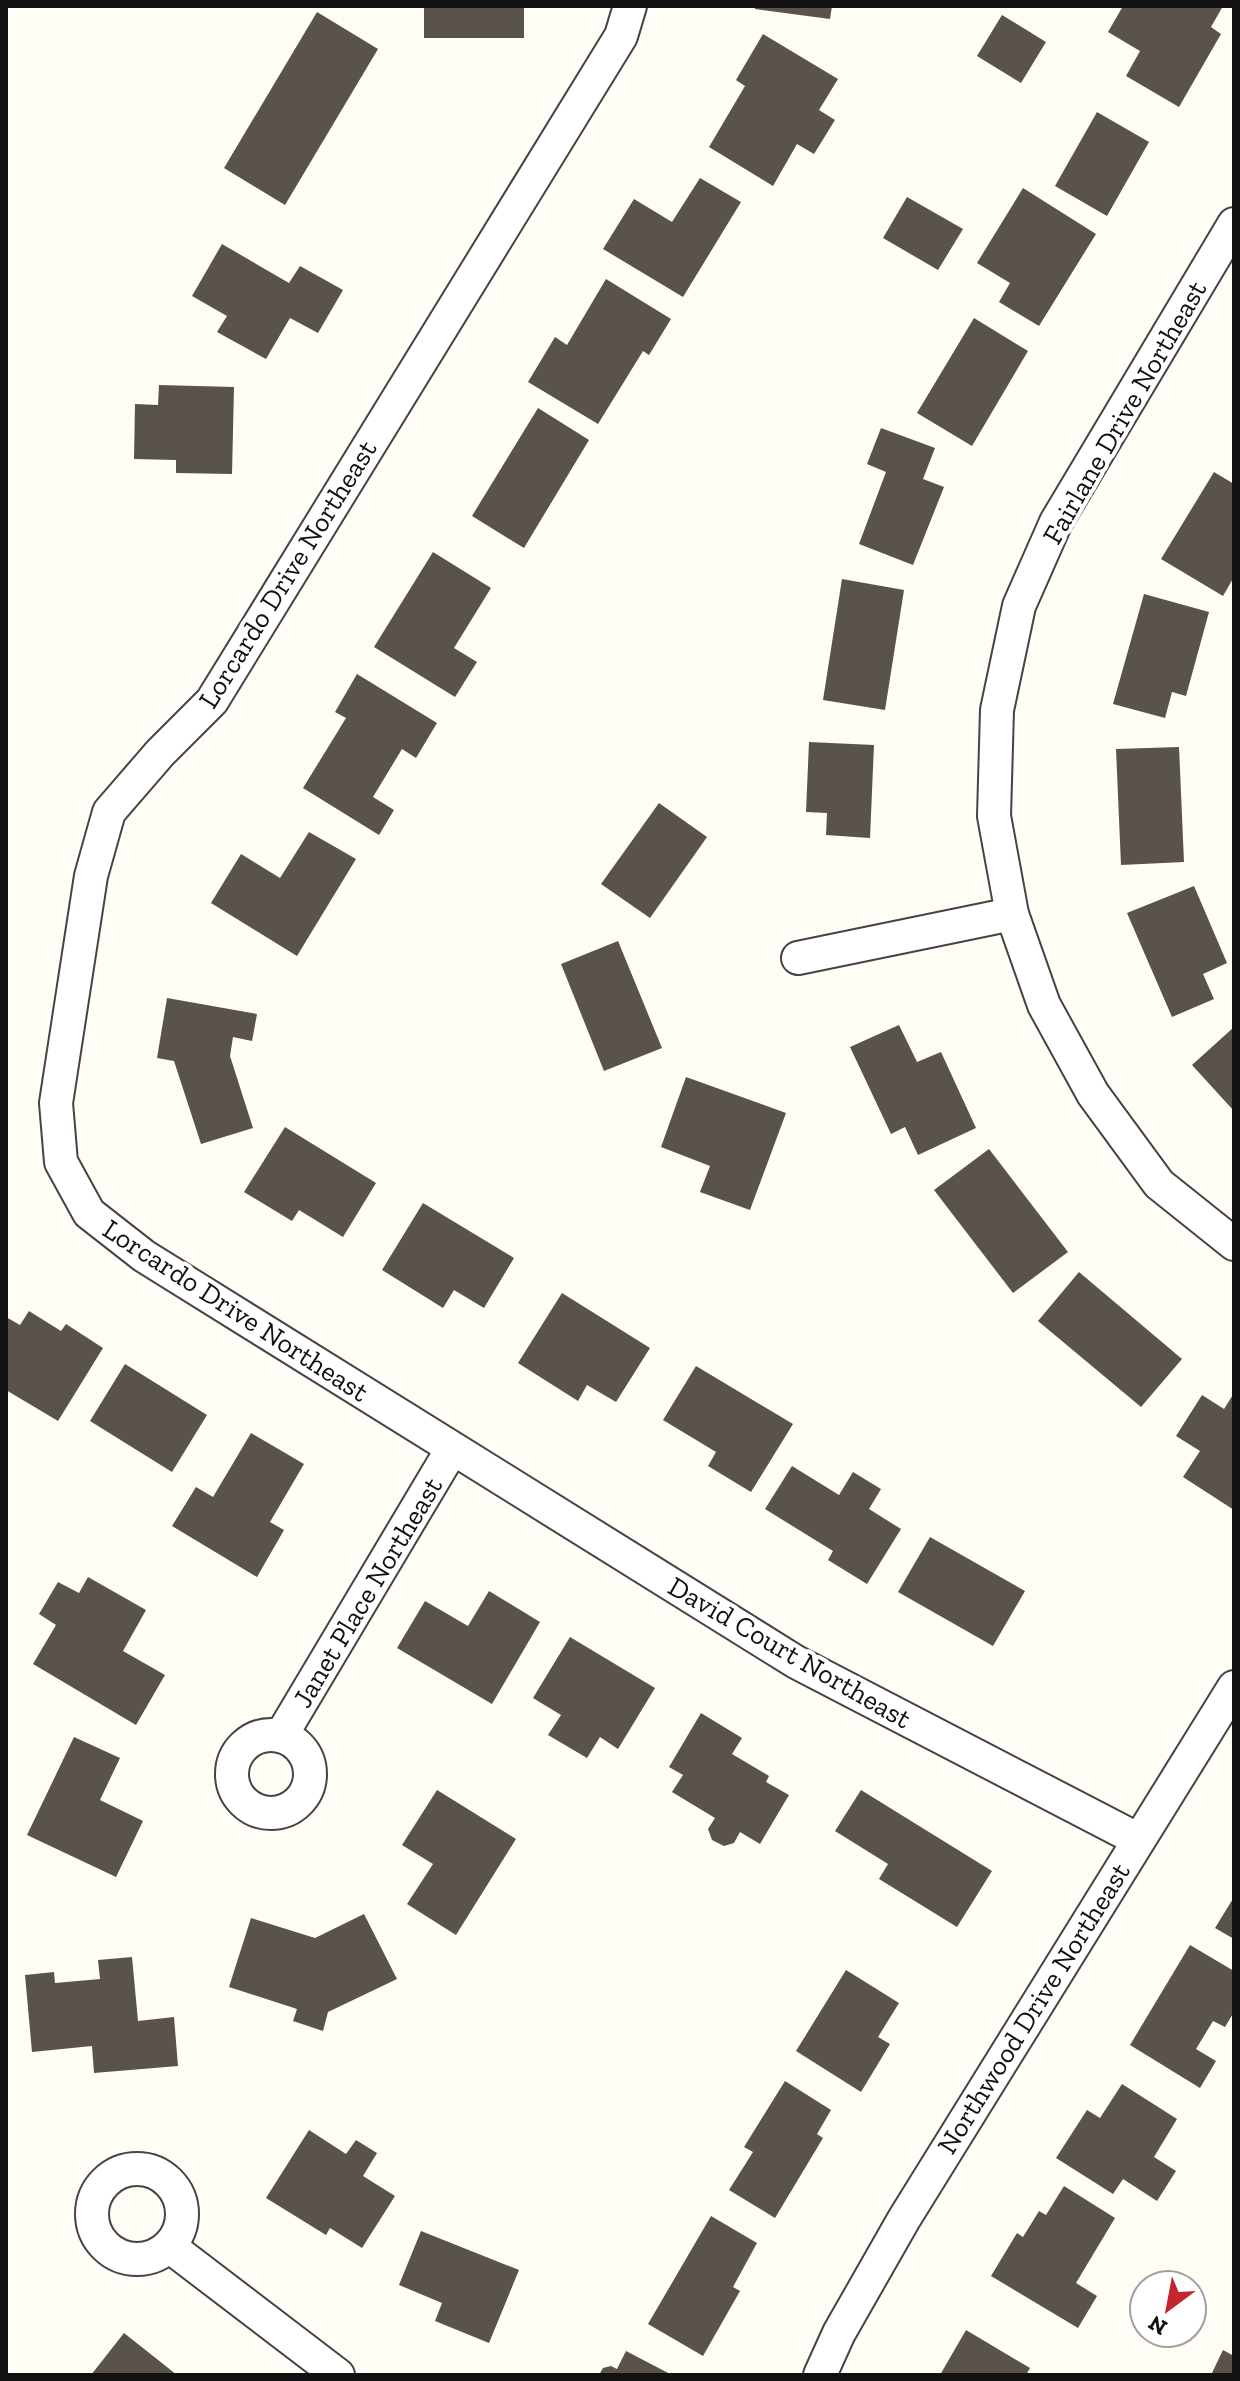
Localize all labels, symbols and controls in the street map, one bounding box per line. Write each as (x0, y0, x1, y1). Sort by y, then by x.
street label: Fairlane Drive Northeast (1035, 274, 1214, 550)
street label: Lorcardo Drive Northeast (191, 434, 384, 714)
street label: Lorcardo Drive Northeast (97, 1212, 375, 1409)
street label: Janet Place Northeast (286, 1471, 449, 1713)
street label: David Court Northeast (663, 1569, 917, 1736)
street label: Northwood Drive Northeast (930, 1856, 1137, 2160)
north arrow (1128, 2269, 1208, 2349)
text: N (1143, 2310, 1172, 2341)

